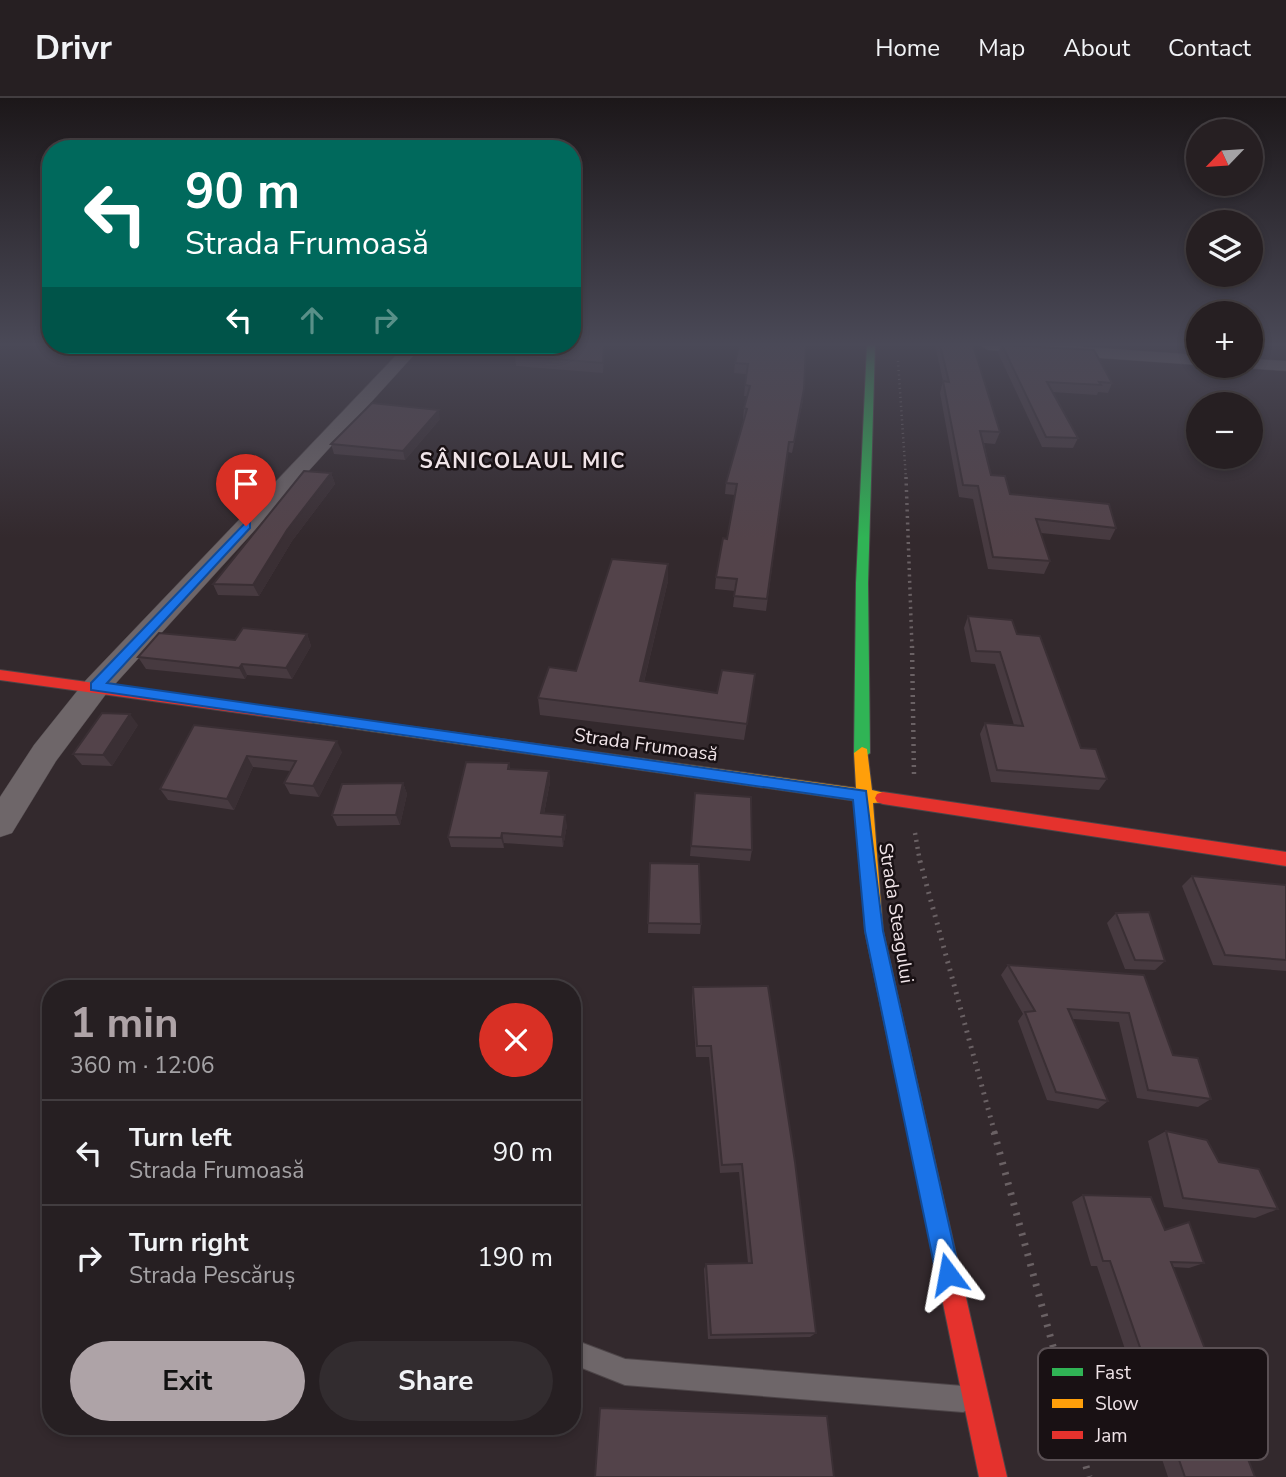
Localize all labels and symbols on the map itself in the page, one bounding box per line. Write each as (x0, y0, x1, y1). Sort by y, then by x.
north arrow (1186, 119, 1264, 196)
district label: SÂNICOLAUL MIC (419, 447, 627, 475)
pin (216, 454, 276, 526)
street label: Strada Frumoasă (572, 722, 719, 768)
street label: Strada Steagului (872, 841, 920, 985)
position arrow (911, 1237, 985, 1311)
legend (1038, 1348, 1268, 1460)
text: Fast (1095, 1360, 1131, 1386)
text: Slow (1095, 1391, 1139, 1417)
text: Jam (1094, 1423, 1128, 1449)

